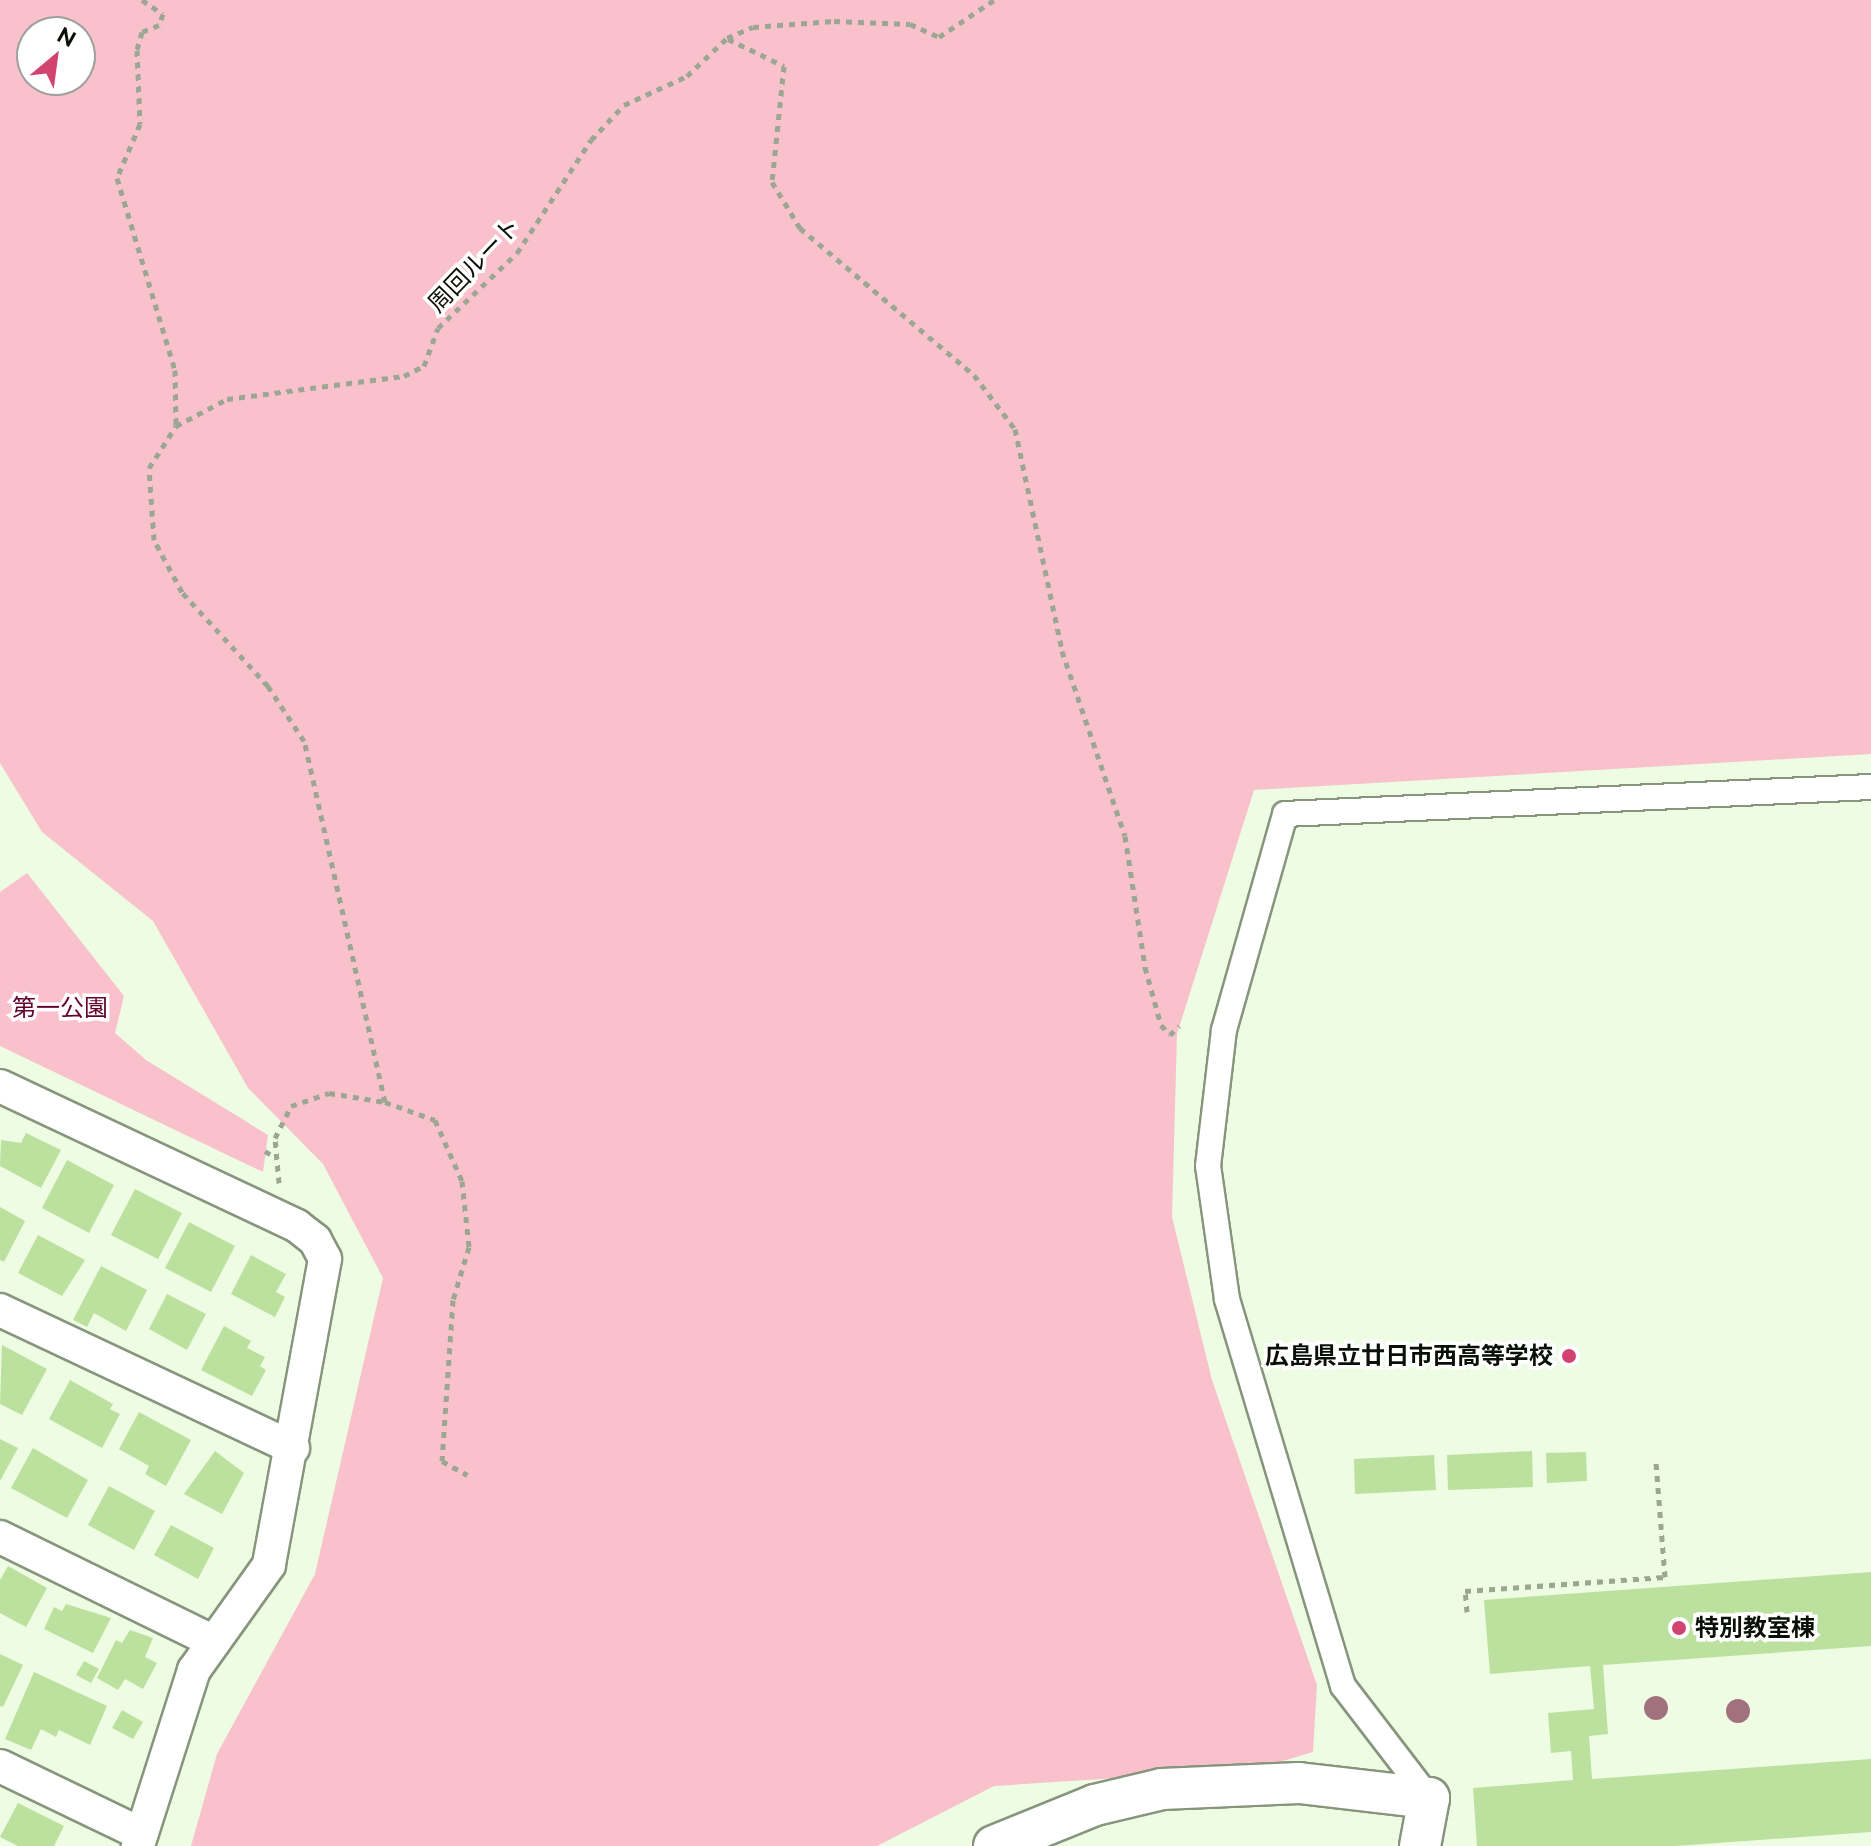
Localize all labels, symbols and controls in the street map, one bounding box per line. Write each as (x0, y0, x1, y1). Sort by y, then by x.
north arrow (16, 16, 96, 96)
text: N (53, 21, 80, 52)
street label: 周回ルート (422, 212, 526, 318)
park label: 第一公園 (12, 994, 108, 1022)
place label: 広島県立廿日市西高等学校 (1265, 1342, 1553, 1370)
marker: 広島県立廿日市西高等学校 (1560, 1347, 1578, 1365)
place label: 特別教室棟 (1695, 1614, 1815, 1642)
marker: 特別教室棟 (1670, 1619, 1688, 1637)

